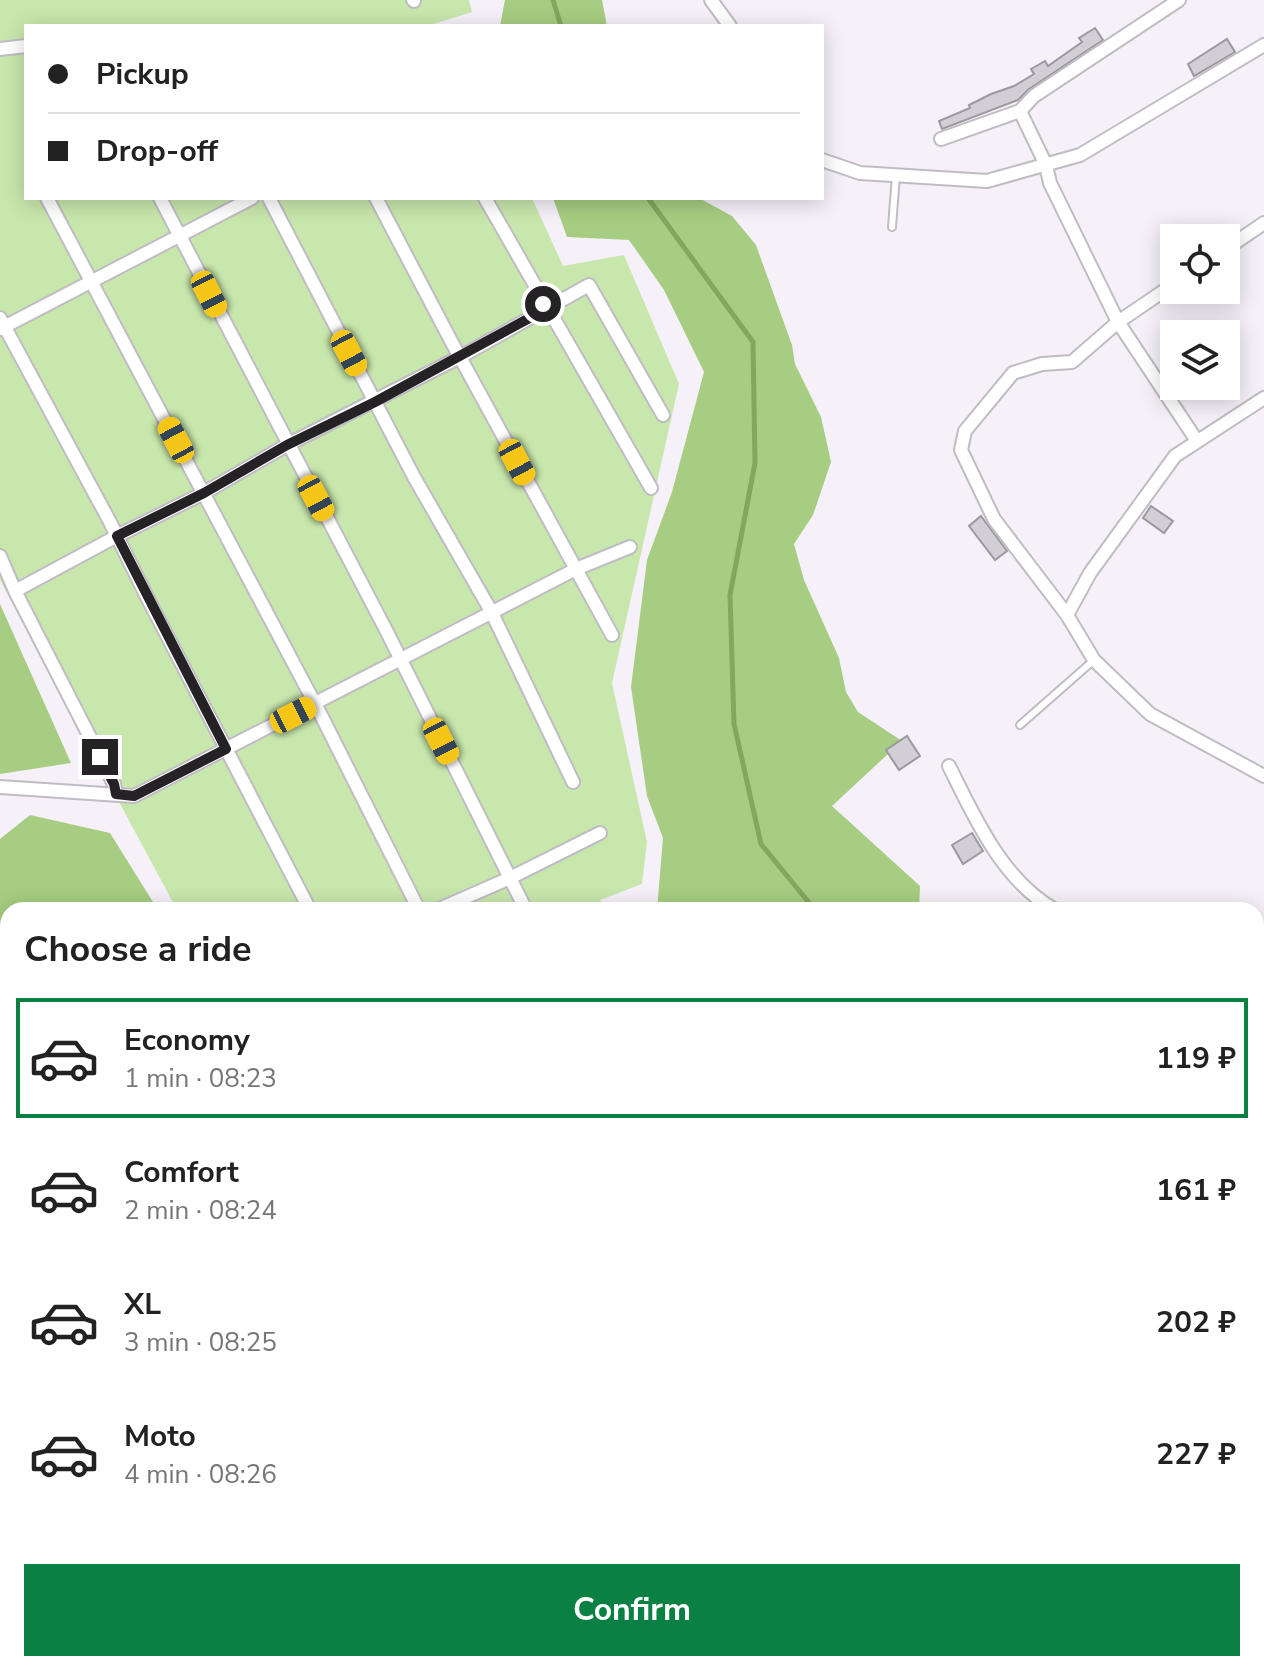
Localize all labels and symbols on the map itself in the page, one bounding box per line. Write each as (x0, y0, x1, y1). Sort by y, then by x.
car (187, 267, 231, 321)
route start (525, 286, 561, 322)
car (327, 326, 371, 380)
car (154, 413, 198, 467)
car (495, 435, 539, 489)
car (294, 471, 338, 525)
car (266, 693, 320, 737)
car (419, 714, 463, 768)
route end (82, 739, 118, 775)

